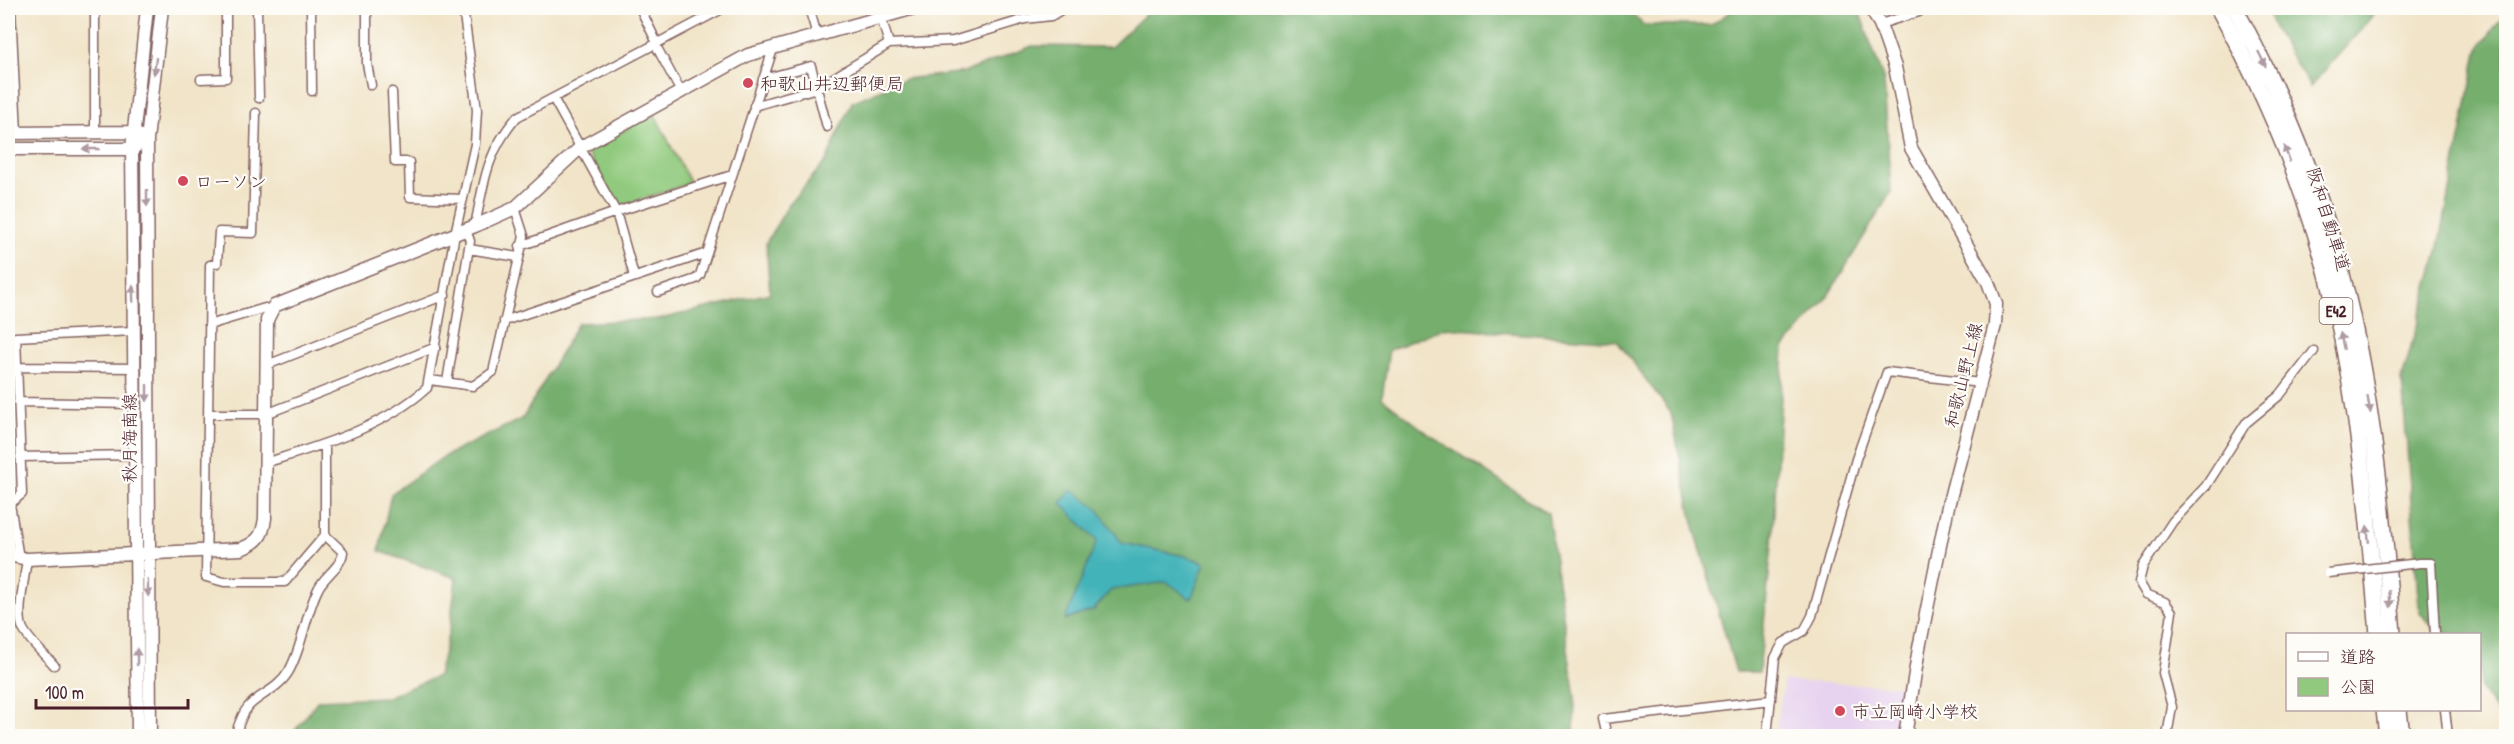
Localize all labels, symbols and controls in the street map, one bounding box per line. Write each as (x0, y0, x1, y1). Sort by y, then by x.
one-way arrow (2257, 51, 2267, 68)
one-way arrow (151, 56, 160, 75)
place label: 和歌山井辺郵便局 (760, 71, 904, 96)
marker: 和歌山井辺郵便局 (741, 76, 755, 90)
one-way arrow (81, 144, 100, 154)
one-way arrow (2282, 145, 2292, 163)
street label: 阪和自動車道 (2301, 164, 2357, 274)
place label: ローソン (195, 169, 267, 194)
marker: ローソン (176, 174, 190, 188)
one-way arrow (142, 189, 152, 208)
one-way arrow (128, 285, 138, 304)
road number: E42 (2320, 298, 2352, 324)
street label: 和歌山野上線 (1938, 320, 1988, 430)
one-way arrow (2337, 332, 2346, 351)
one-way arrow (142, 384, 152, 403)
street label: 秋月海南線 (117, 393, 142, 483)
one-way arrow (2365, 396, 2374, 415)
one-way arrow (2363, 525, 2373, 544)
one-way arrow (143, 579, 153, 598)
one-way arrow (2385, 589, 2395, 608)
legend (2286, 633, 2481, 711)
text: 道路 (2340, 644, 2376, 669)
one-way arrow (132, 648, 142, 667)
scale bar (36, 672, 188, 710)
text: 公園 (2340, 674, 2376, 699)
text: 100 m (45, 680, 84, 705)
place label: 市立岡崎小学校 (1852, 699, 1978, 724)
marker: 市立岡崎小学校 (1833, 704, 1847, 718)

